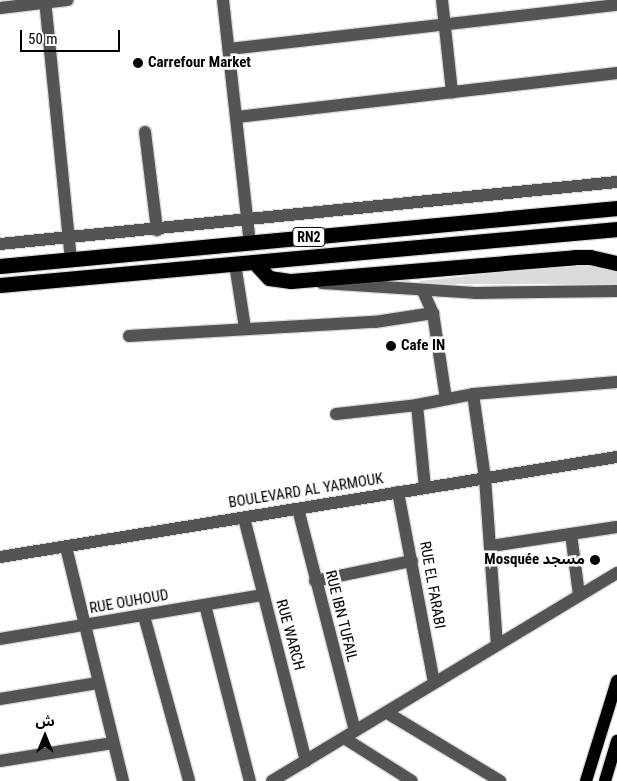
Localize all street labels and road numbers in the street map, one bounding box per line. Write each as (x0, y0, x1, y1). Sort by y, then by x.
road number: RN2 (292, 226, 326, 248)
street label: BOULEVARD AL YARMOUK (227, 470, 385, 512)
street label: RUE EL FARABI (415, 540, 449, 630)
street label: RUE IBN TUFAIL (321, 568, 361, 664)
street label: RUE OUHOUD (88, 586, 170, 618)
street label: RUE WARCH (272, 598, 308, 672)

